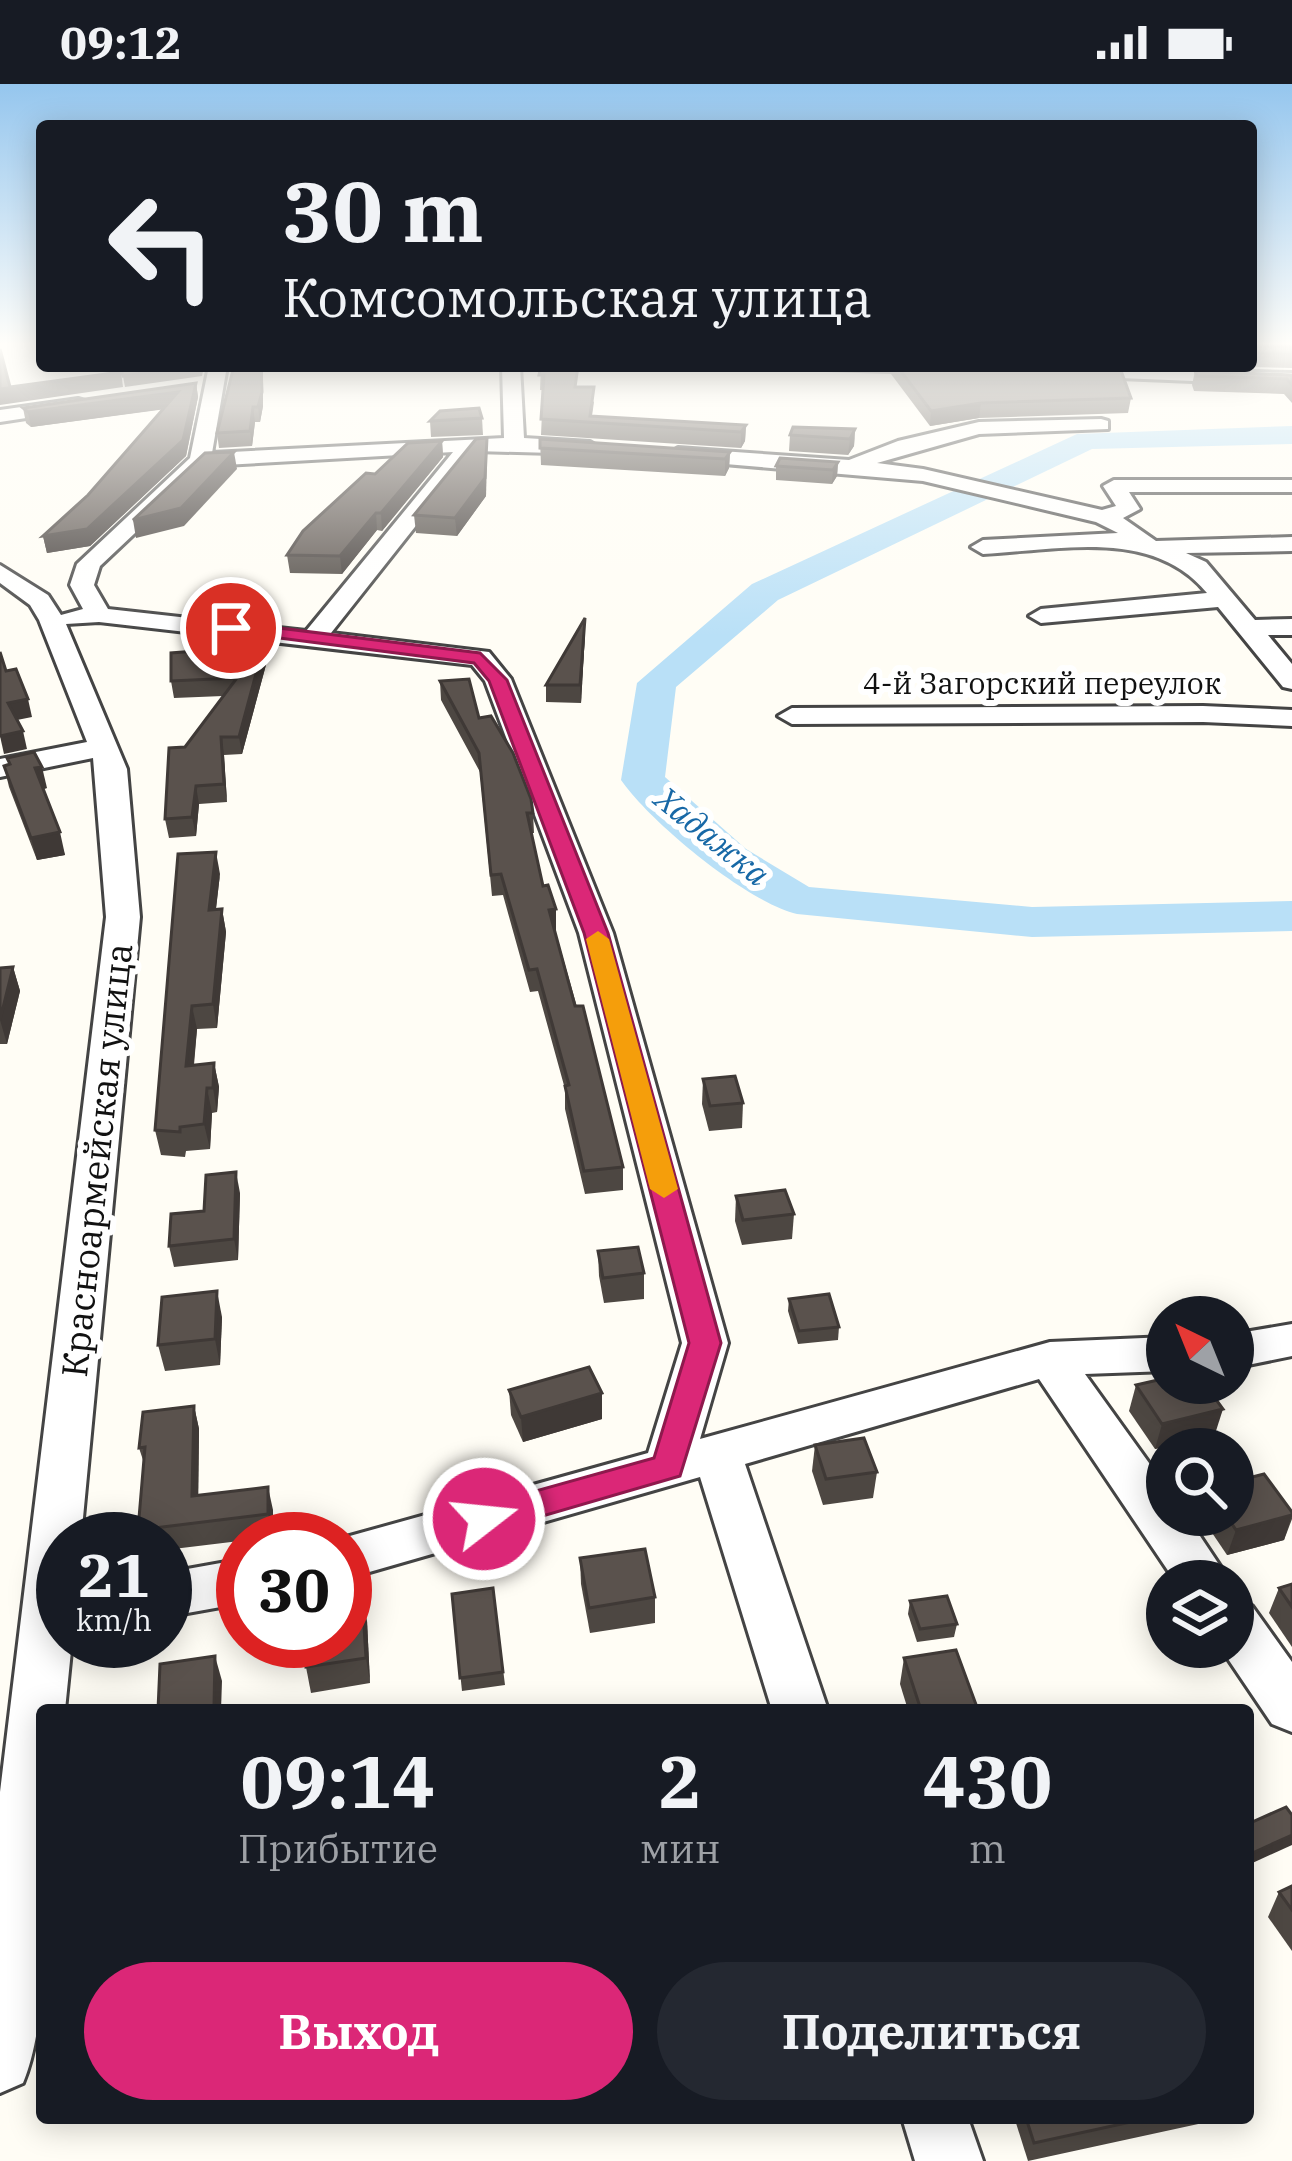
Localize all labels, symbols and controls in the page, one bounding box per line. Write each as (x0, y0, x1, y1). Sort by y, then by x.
text: 09:12 (60, 13, 182, 71)
text: 30 m (282, 156, 484, 265)
icon: left (84, 168, 240, 324)
text: Комсомольская улица (282, 262, 872, 332)
pin (180, 577, 282, 679)
icon: arrive (198, 595, 264, 661)
street label: 4-й Загорский переулок (863, 663, 1221, 702)
water label: Хадажка (645, 775, 779, 895)
street label: Красноармейская улица (50, 941, 142, 1379)
north arrow (1146, 1296, 1254, 1404)
map controls (1146, 1296, 1254, 1668)
button: search (1146, 1428, 1254, 1536)
position arrow (421, 1456, 547, 1582)
speed limit sign: 30 (216, 1512, 372, 1668)
text: 21 (78, 1535, 150, 1614)
button: layers (1146, 1560, 1254, 1668)
text: km/h (76, 1600, 152, 1639)
text: 09:14 (241, 1734, 435, 1828)
text: 2 (659, 1734, 702, 1828)
text: 430 (922, 1734, 1052, 1828)
text: Прибытие (238, 1823, 438, 1874)
text: мин (640, 1823, 721, 1874)
text: m (969, 1823, 1006, 1874)
button: Выход (84, 1962, 633, 2100)
button: Поделиться (657, 1962, 1206, 2100)

